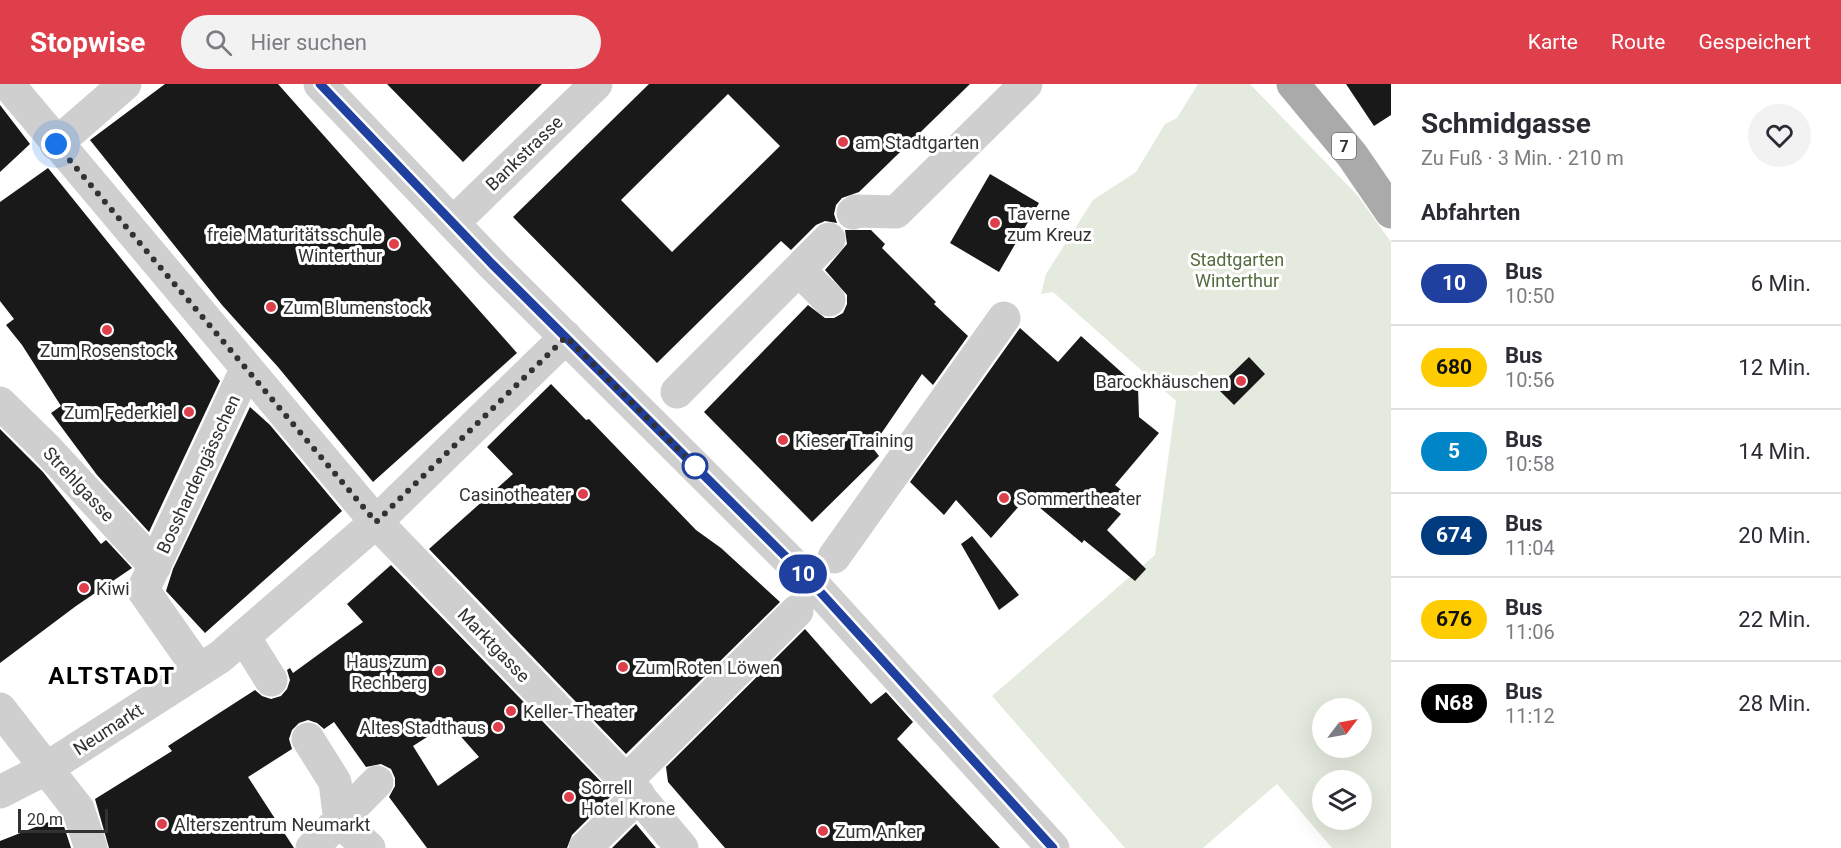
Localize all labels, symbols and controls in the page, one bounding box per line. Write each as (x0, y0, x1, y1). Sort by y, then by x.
search box (181, 15, 601, 69)
text: Stopwise (30, 26, 145, 59)
icon: search (202, 26, 235, 59)
text: Hier suchen (250, 30, 367, 55)
text: Karte (1528, 30, 1578, 54)
text: Route (1611, 30, 1665, 54)
text: Gespeichert (1698, 30, 1811, 54)
button: heart (1748, 104, 1811, 167)
text: Schmidgasse (1421, 107, 1591, 140)
street label: Bankstrasse (481, 111, 567, 195)
your location (41, 129, 71, 159)
place label: am Stadtgarten (855, 132, 979, 153)
road number: 7 (1332, 133, 1356, 159)
marker: am Stadtgarten (836, 135, 850, 149)
text: Zu Fuß · 3 Min. · 210 m (1421, 146, 1624, 170)
text: Abfahrten (1421, 200, 1520, 225)
place label: Taverne zum Kreuz (1007, 203, 1092, 245)
marker: Taverne zum Kreuz (988, 216, 1002, 230)
place label: freie Maturitätsschule Winterthur (207, 224, 382, 266)
marker: freie Maturitätsschule Winterthur (387, 237, 401, 251)
park label: Stadtgarten Winterthur (1190, 249, 1284, 291)
text: Bus (1505, 259, 1543, 284)
text: 10 (1442, 271, 1466, 295)
text: 6 Min. (1751, 271, 1811, 296)
text: 10:50 (1505, 284, 1555, 308)
place label: Zum Blumenstock (283, 297, 429, 318)
marker: Zum Blumenstock (264, 300, 278, 314)
marker: Zum Rosenstock (100, 323, 114, 337)
place label: Zum Rosenstock (40, 340, 175, 361)
text: Bus (1505, 343, 1543, 368)
text: 680 (1436, 355, 1472, 379)
text: 12 Min. (1738, 355, 1811, 380)
text: 10:56 (1505, 368, 1555, 392)
place label: Barockhäuschen (1096, 371, 1229, 392)
marker: Barockhäuschen (1234, 374, 1248, 388)
street label: Bosshardengässchen (152, 391, 244, 557)
place label: Zum Federkiel (64, 402, 177, 423)
marker: Zum Federkiel (182, 405, 196, 419)
text: Bus (1505, 427, 1543, 452)
place label: Kieser Training (795, 430, 914, 451)
marker: Kieser Training (776, 433, 790, 447)
text: 5 (1448, 439, 1460, 463)
text: 14 Min. (1738, 439, 1811, 464)
street label: Strehlgasse (39, 442, 119, 526)
text: 10:58 (1505, 452, 1555, 476)
unlabelled marker (682, 453, 708, 479)
place label: Casinotheater (459, 484, 571, 505)
marker: Casinotheater (576, 487, 590, 501)
place label: Sommertheater (1016, 488, 1141, 509)
marker: Sommertheater (997, 491, 1011, 505)
text: Bus (1505, 511, 1543, 536)
text: 674 (1436, 523, 1472, 547)
text: 20 Min. (1738, 523, 1811, 548)
text: 11:04 (1505, 536, 1555, 560)
line badge: 10 (776, 554, 830, 594)
text: 10 (791, 562, 815, 586)
place label: Kiwi (96, 578, 130, 599)
marker: Kiwi (77, 581, 91, 595)
text: Bus (1505, 595, 1543, 620)
street label: Marktgasse (454, 604, 534, 686)
text: 676 (1436, 607, 1472, 631)
text: 22 Min. (1738, 607, 1811, 632)
text: 11:06 (1505, 620, 1555, 644)
place label: Haus zum Rechberg (346, 651, 427, 693)
place label: Zum Roten Löwen (635, 657, 780, 678)
marker: Zum Roten Löwen (616, 660, 630, 674)
district label: ALTSTADT (48, 662, 176, 690)
marker: Haus zum Rechberg (432, 664, 446, 678)
text: Bus (1505, 679, 1543, 704)
text: N68 (1435, 691, 1473, 715)
text: 28 Min. (1738, 691, 1811, 716)
north arrow (1312, 698, 1372, 758)
map controls (1312, 698, 1372, 830)
street label: Neumarkt (69, 699, 147, 759)
place label: Keller-Theater (523, 701, 635, 722)
marker: Keller-Theater (504, 704, 518, 718)
text: 11:12 (1505, 704, 1555, 728)
place label: Altes Stadthaus (359, 717, 486, 738)
marker: Altes Stadthaus (491, 720, 505, 734)
button: layers (1312, 770, 1372, 830)
place label: Sorrell Hotel Krone (581, 777, 675, 819)
marker: Sorrell Hotel Krone (562, 790, 576, 804)
scale bar (18, 806, 108, 834)
text: 20 m (27, 810, 63, 829)
place label: Alterszentrum Neumarkt (174, 814, 370, 835)
marker: Alterszentrum Neumarkt (155, 817, 169, 831)
place label: Zum Anker (835, 821, 922, 842)
marker: Zum Anker (816, 824, 830, 838)

